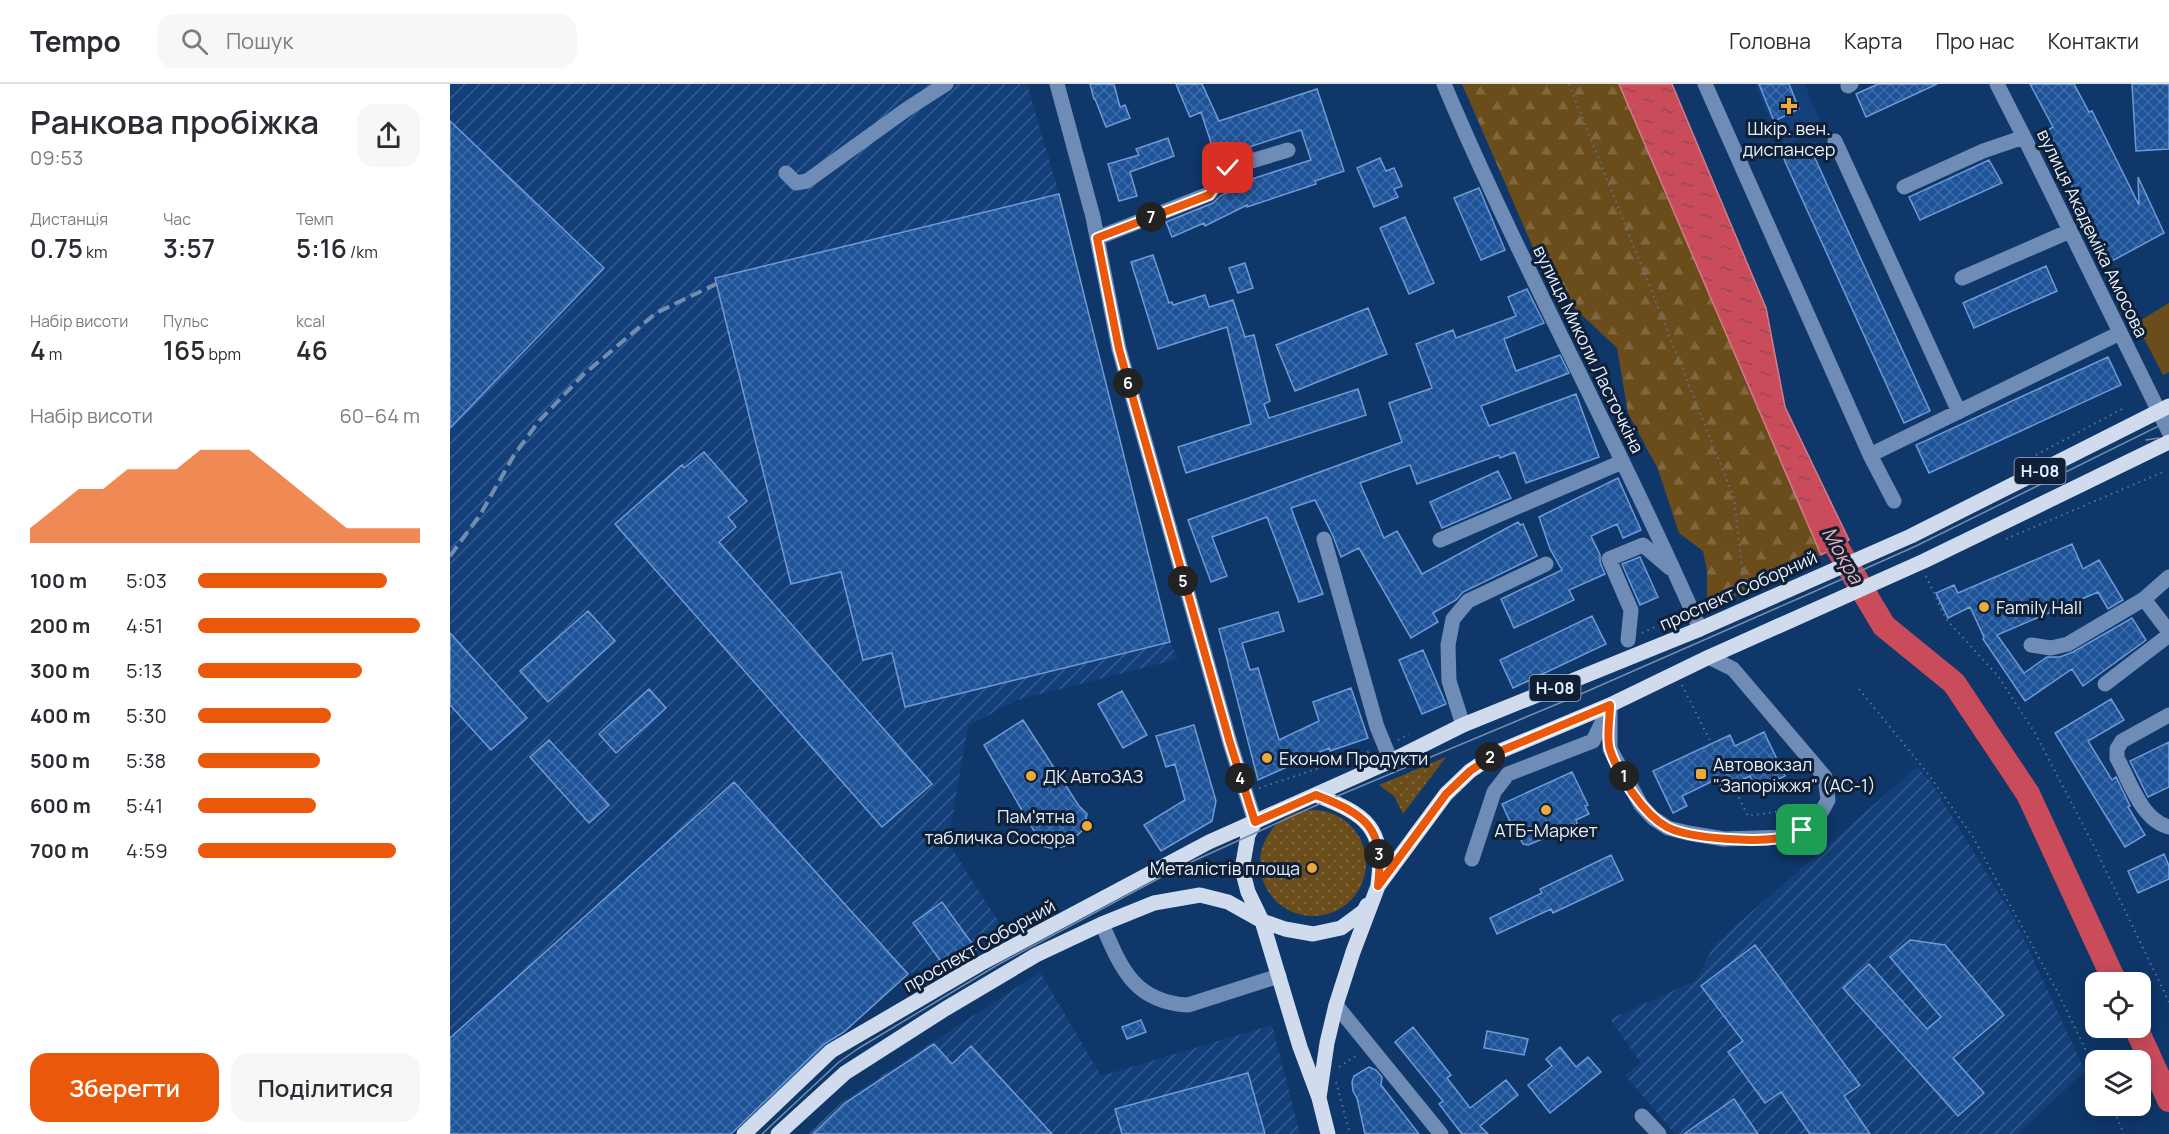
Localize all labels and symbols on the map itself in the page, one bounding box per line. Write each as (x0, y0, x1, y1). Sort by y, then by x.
marker: Шкір. вен. диспансер (1780, 97, 1798, 115)
place label: Шкір. вен. диспансер (1743, 116, 1836, 161)
street label: вулиця Академіка Амосова (2032, 125, 2154, 341)
pin (1202, 142, 1253, 193)
pin: 7 (1136, 202, 1166, 232)
street label: вулиця Миколи Ласточкіна (1528, 241, 1650, 457)
pin: 6 (1113, 368, 1143, 398)
road number: Н-08 (2014, 458, 2066, 484)
water label: Мокра (1816, 522, 1871, 589)
street label: проспект Соборний (1655, 544, 1821, 636)
pin: 5 (1168, 566, 1198, 596)
place label: Family Hall (1996, 595, 2082, 619)
marker: Family Hall (1977, 600, 1991, 614)
road number: Н-08 (1530, 675, 1580, 701)
pin: 2 (1475, 742, 1505, 772)
place label: Економ Продукти (1279, 746, 1428, 770)
marker: Економ Продукти (1260, 751, 1274, 765)
place label: Автовокзал "Запоріжжя" (АС-1) (1713, 752, 1876, 797)
pin: 1 (1609, 761, 1639, 791)
pin: 4 (1225, 763, 1255, 793)
place label: ДК АвтоЗАЗ (1043, 764, 1144, 788)
marker: Автовокзал "Запоріжжя" (АС-1) (1694, 767, 1708, 781)
marker: ДК АвтоЗАЗ (1024, 769, 1038, 783)
marker: АТБ-Маркет (1539, 803, 1553, 817)
place label: Пам'ятна табличка Сосюра (924, 804, 1075, 849)
pin (1776, 804, 1827, 855)
place label: АТБ-Маркет (1494, 818, 1598, 842)
marker: Пам'ятна табличка Сосюра (1080, 819, 1094, 833)
pin: 3 (1364, 839, 1394, 869)
place label: Металістів площа (1150, 856, 1300, 880)
marker: Металістів площа (1305, 861, 1319, 875)
street label: проспект Соборний (899, 893, 1059, 997)

